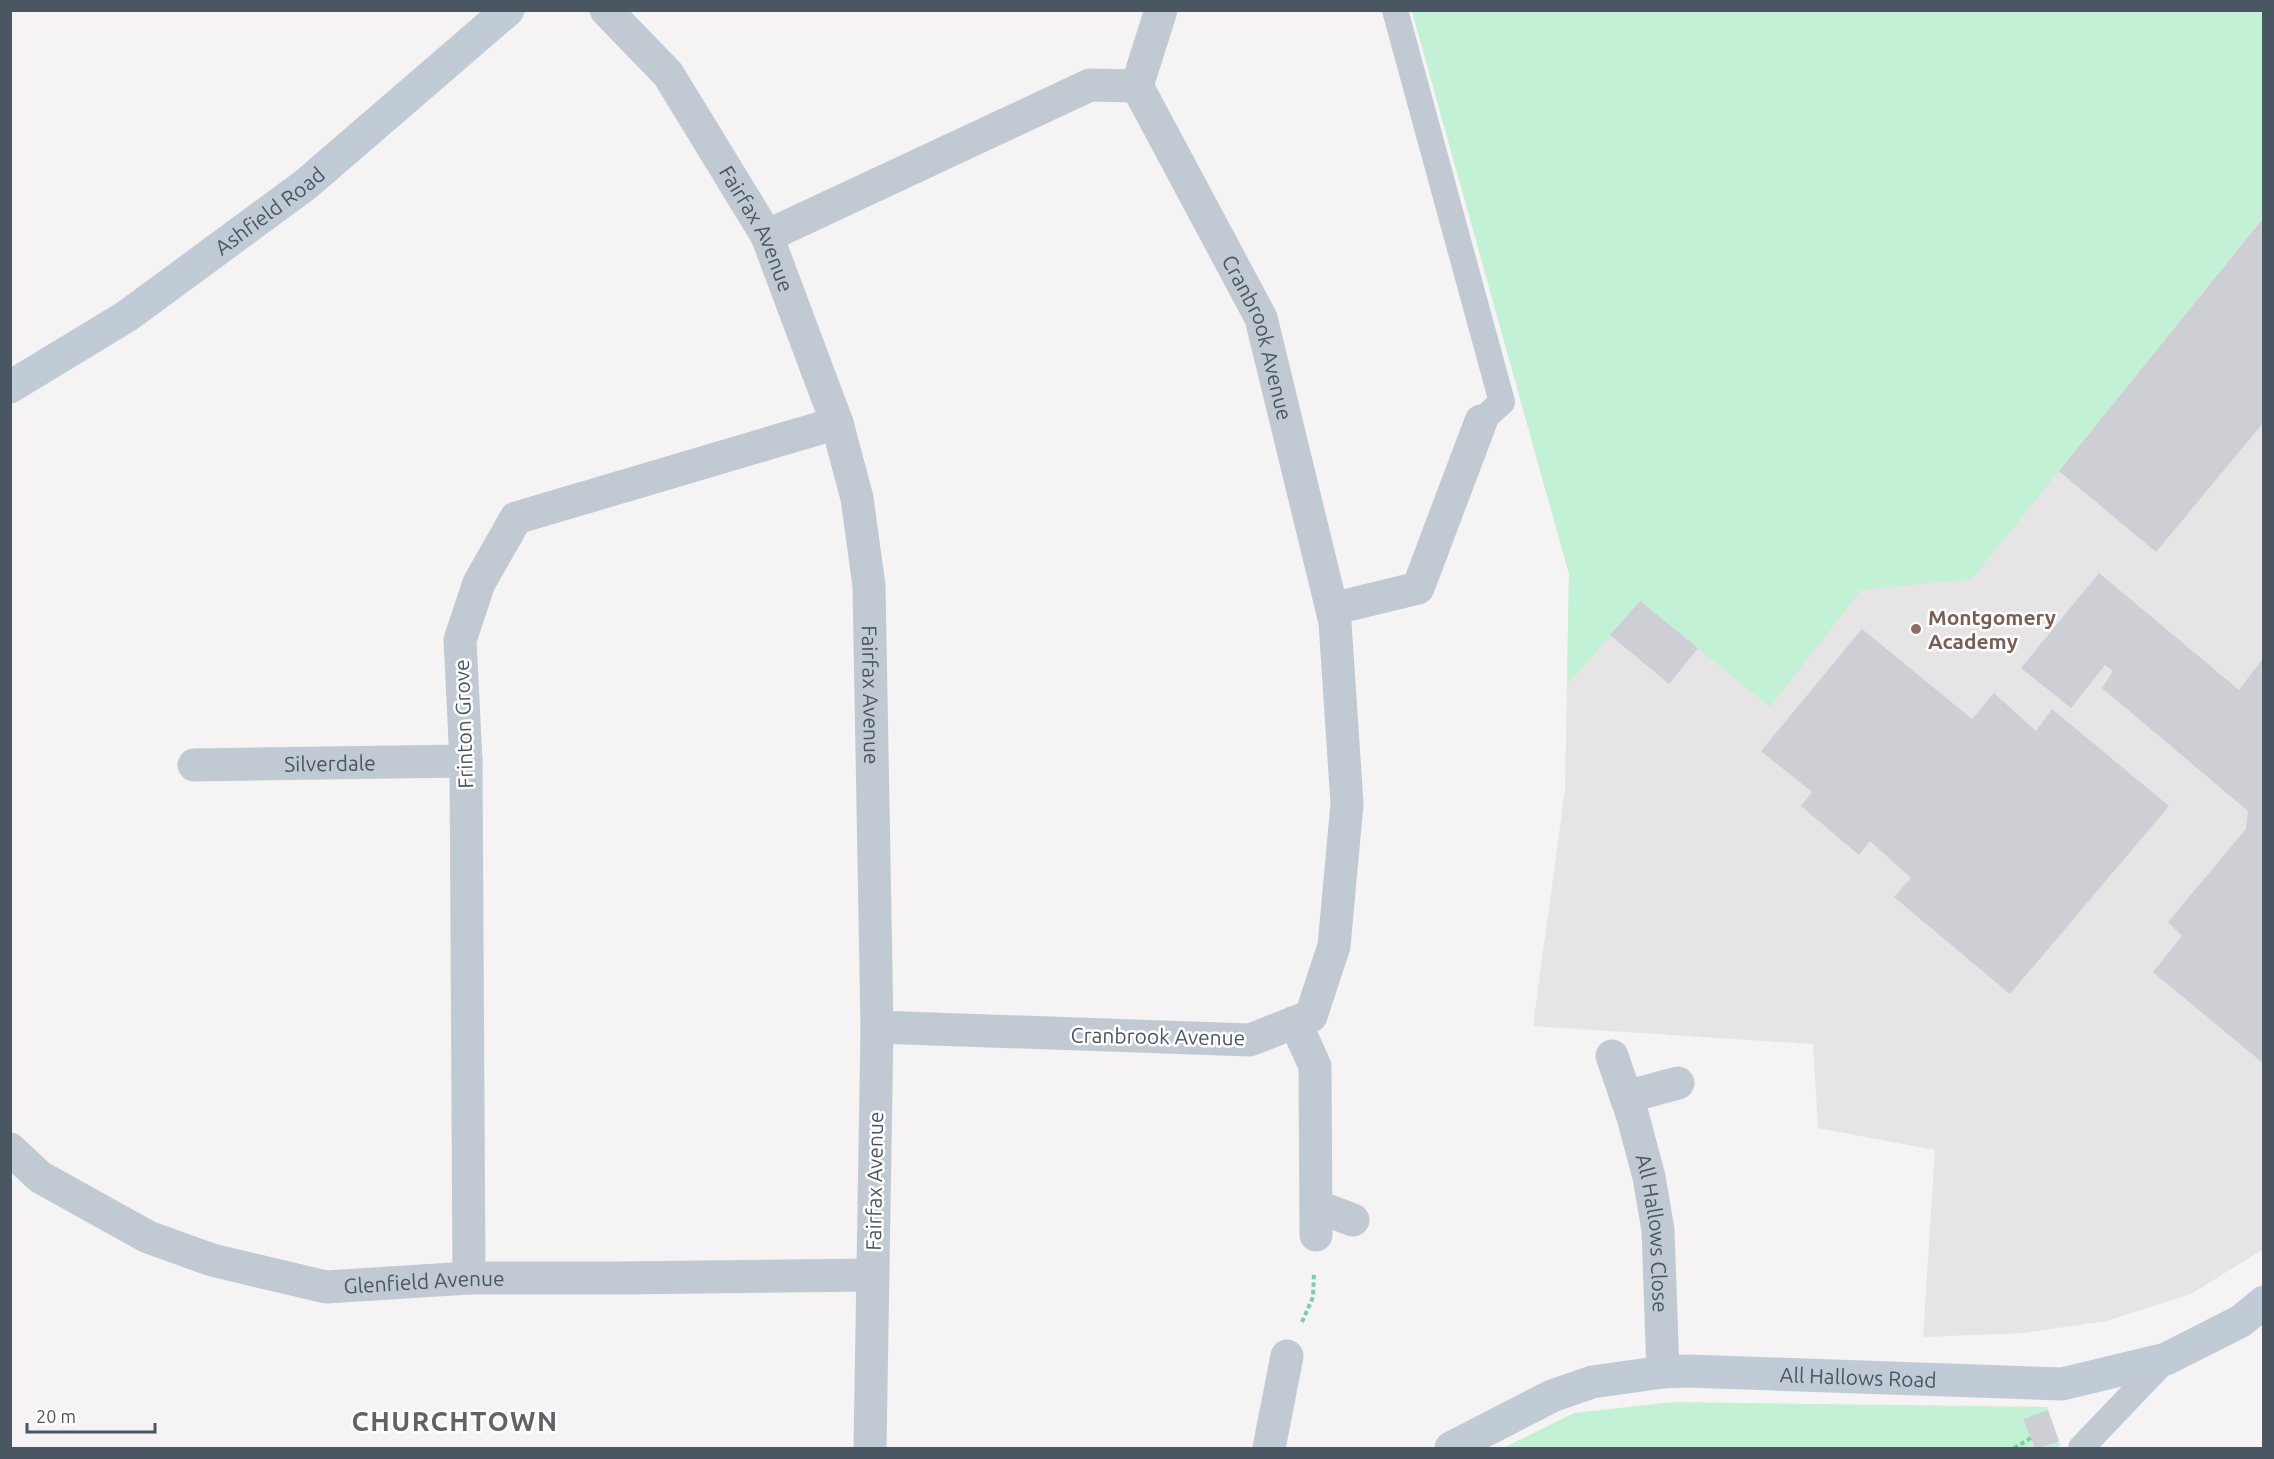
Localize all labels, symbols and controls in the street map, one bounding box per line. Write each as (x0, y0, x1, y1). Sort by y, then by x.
street label: Fairfax Avenue (715, 161, 799, 295)
street label: Ashfield Road (210, 162, 329, 259)
street label: Cranbrook Avenue (1217, 251, 1297, 423)
place label: Montgomery Academy (1928, 605, 2056, 653)
marker: Montgomery Academy (1909, 622, 1923, 636)
street label: Fairfax Avenue (858, 625, 884, 765)
street label: Frinton Grove (449, 659, 477, 789)
street label: Silverdale (284, 750, 376, 776)
street label: Cranbrook Avenue (1071, 1022, 1245, 1050)
street label: Fairfax Avenue (861, 1111, 887, 1251)
street label: All Hallows Close (1631, 1151, 1673, 1313)
street label: Glenfield Avenue (343, 1266, 505, 1298)
street label: All Hallows Road (1779, 1362, 1937, 1392)
scale bar (27, 1396, 154, 1434)
text: 20 m (36, 1406, 76, 1426)
district label: CHURCHTOWN (351, 1406, 559, 1436)

